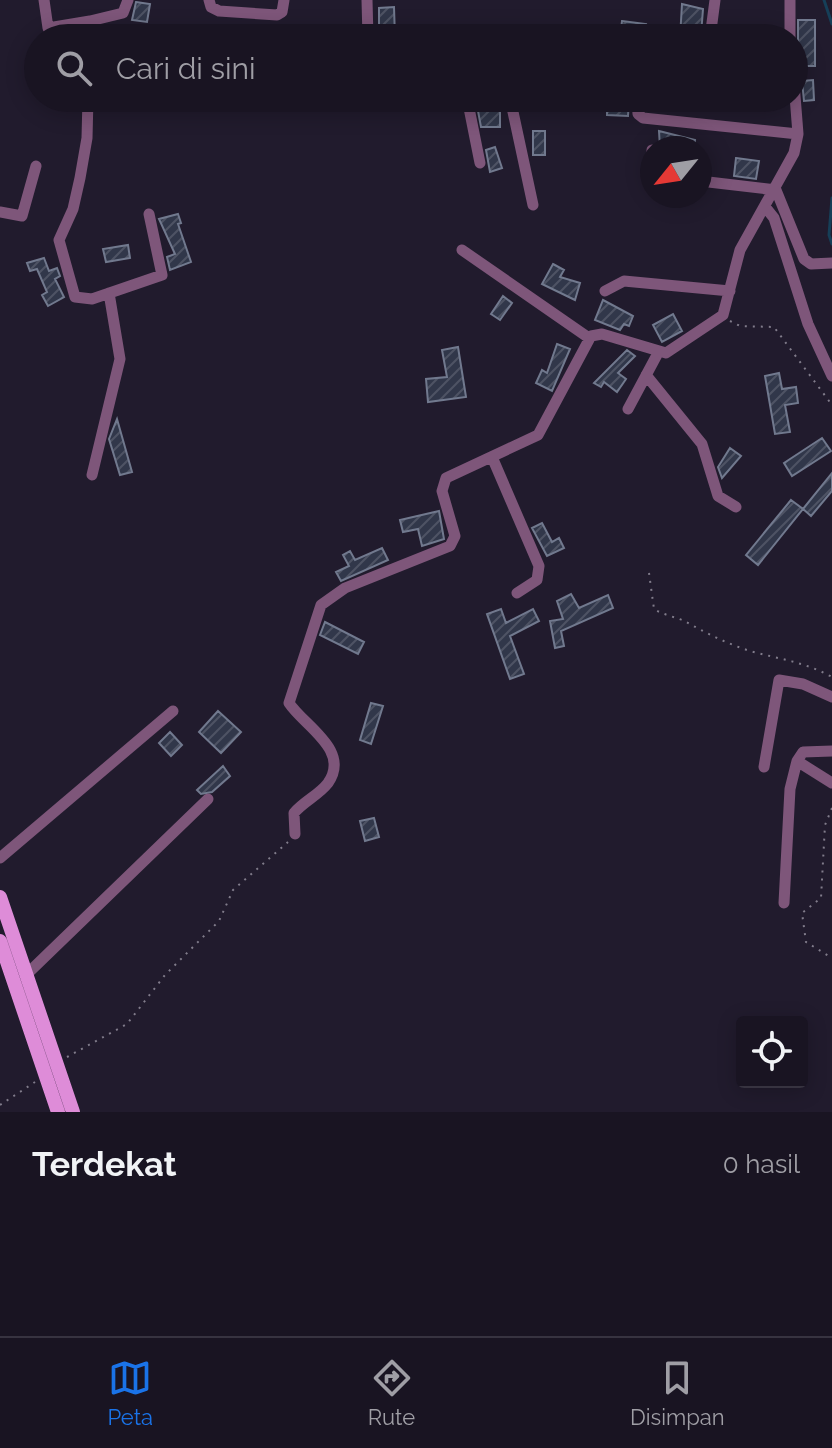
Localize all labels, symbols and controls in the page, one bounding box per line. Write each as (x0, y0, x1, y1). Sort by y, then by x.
search box (24, 24, 808, 112)
icon: search (52, 46, 96, 90)
text: Cari di sini (116, 51, 256, 86)
north arrow (640, 136, 712, 208)
map controls (736, 1016, 808, 1088)
button: locate (736, 1016, 808, 1088)
text: Terdekat (32, 1144, 177, 1184)
text: 0 hasil (723, 1149, 800, 1179)
tab: Peta (107, 1356, 153, 1430)
tab: Rute (368, 1356, 415, 1430)
tab: Disimpan (630, 1356, 725, 1430)

